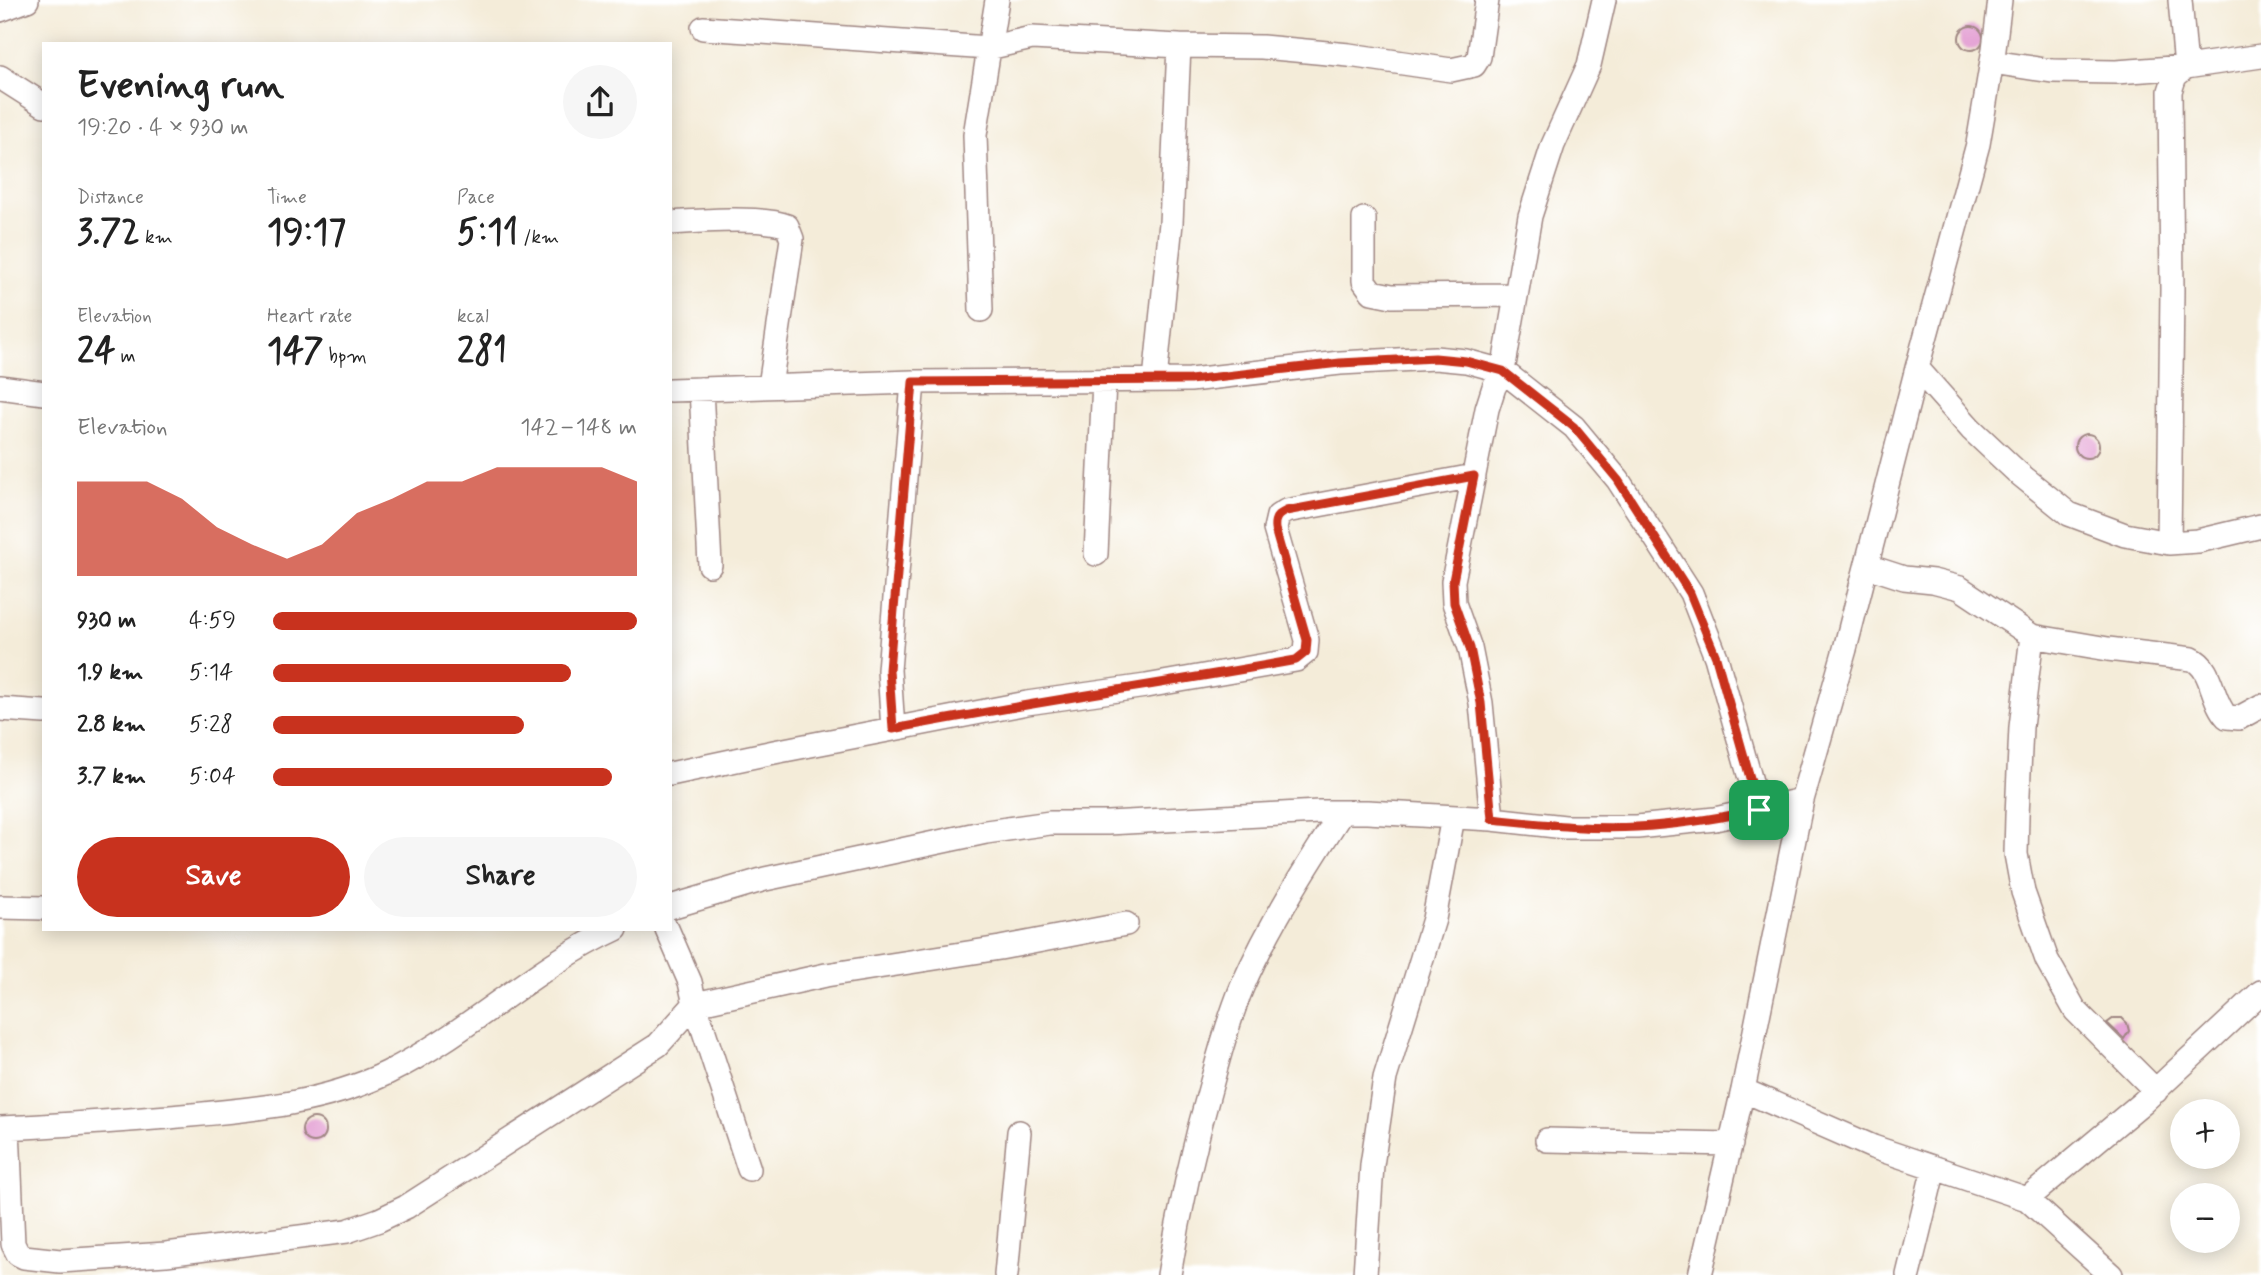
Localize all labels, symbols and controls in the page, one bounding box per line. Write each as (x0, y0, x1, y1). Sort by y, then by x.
text: Evening run (77, 62, 284, 111)
button: share (563, 65, 637, 139)
text: 19:20 · 4 × 930 m (77, 113, 249, 143)
text: Distance (77, 185, 144, 210)
text: Time (267, 185, 307, 210)
text: Pace (457, 185, 495, 210)
text: 3.72 (77, 210, 140, 256)
text: 19:17 (267, 210, 346, 256)
text: 5:11 (457, 210, 518, 256)
text: km (140, 225, 173, 250)
text: /km (518, 225, 559, 250)
text: Elevation (77, 304, 152, 329)
text: Heart rate (267, 304, 352, 329)
text: kcal (457, 304, 489, 329)
text: 24 (77, 329, 115, 375)
text: 147 (267, 329, 323, 375)
text: 281 (457, 329, 507, 375)
text: m (115, 344, 136, 369)
text: bpm (323, 344, 367, 369)
text: Elevation (77, 413, 168, 443)
text: 142–148 m (520, 413, 637, 443)
text: 930 m (77, 606, 136, 636)
text: 4:59 (189, 606, 236, 636)
text: 1.9 km (77, 658, 143, 688)
text: 5:14 (189, 658, 233, 688)
text: 2.8 km (77, 710, 146, 740)
text: 5:28 (189, 710, 233, 740)
text: 3.7 km (77, 762, 146, 792)
text: 5:04 (189, 762, 236, 792)
pin (1729, 780, 1789, 840)
icon: arrive (1740, 791, 1778, 829)
button: Save (77, 837, 350, 917)
button: Share (364, 837, 637, 917)
map controls (2170, 1099, 2240, 1253)
button: + (2170, 1099, 2240, 1169)
button: − (2170, 1183, 2240, 1253)

